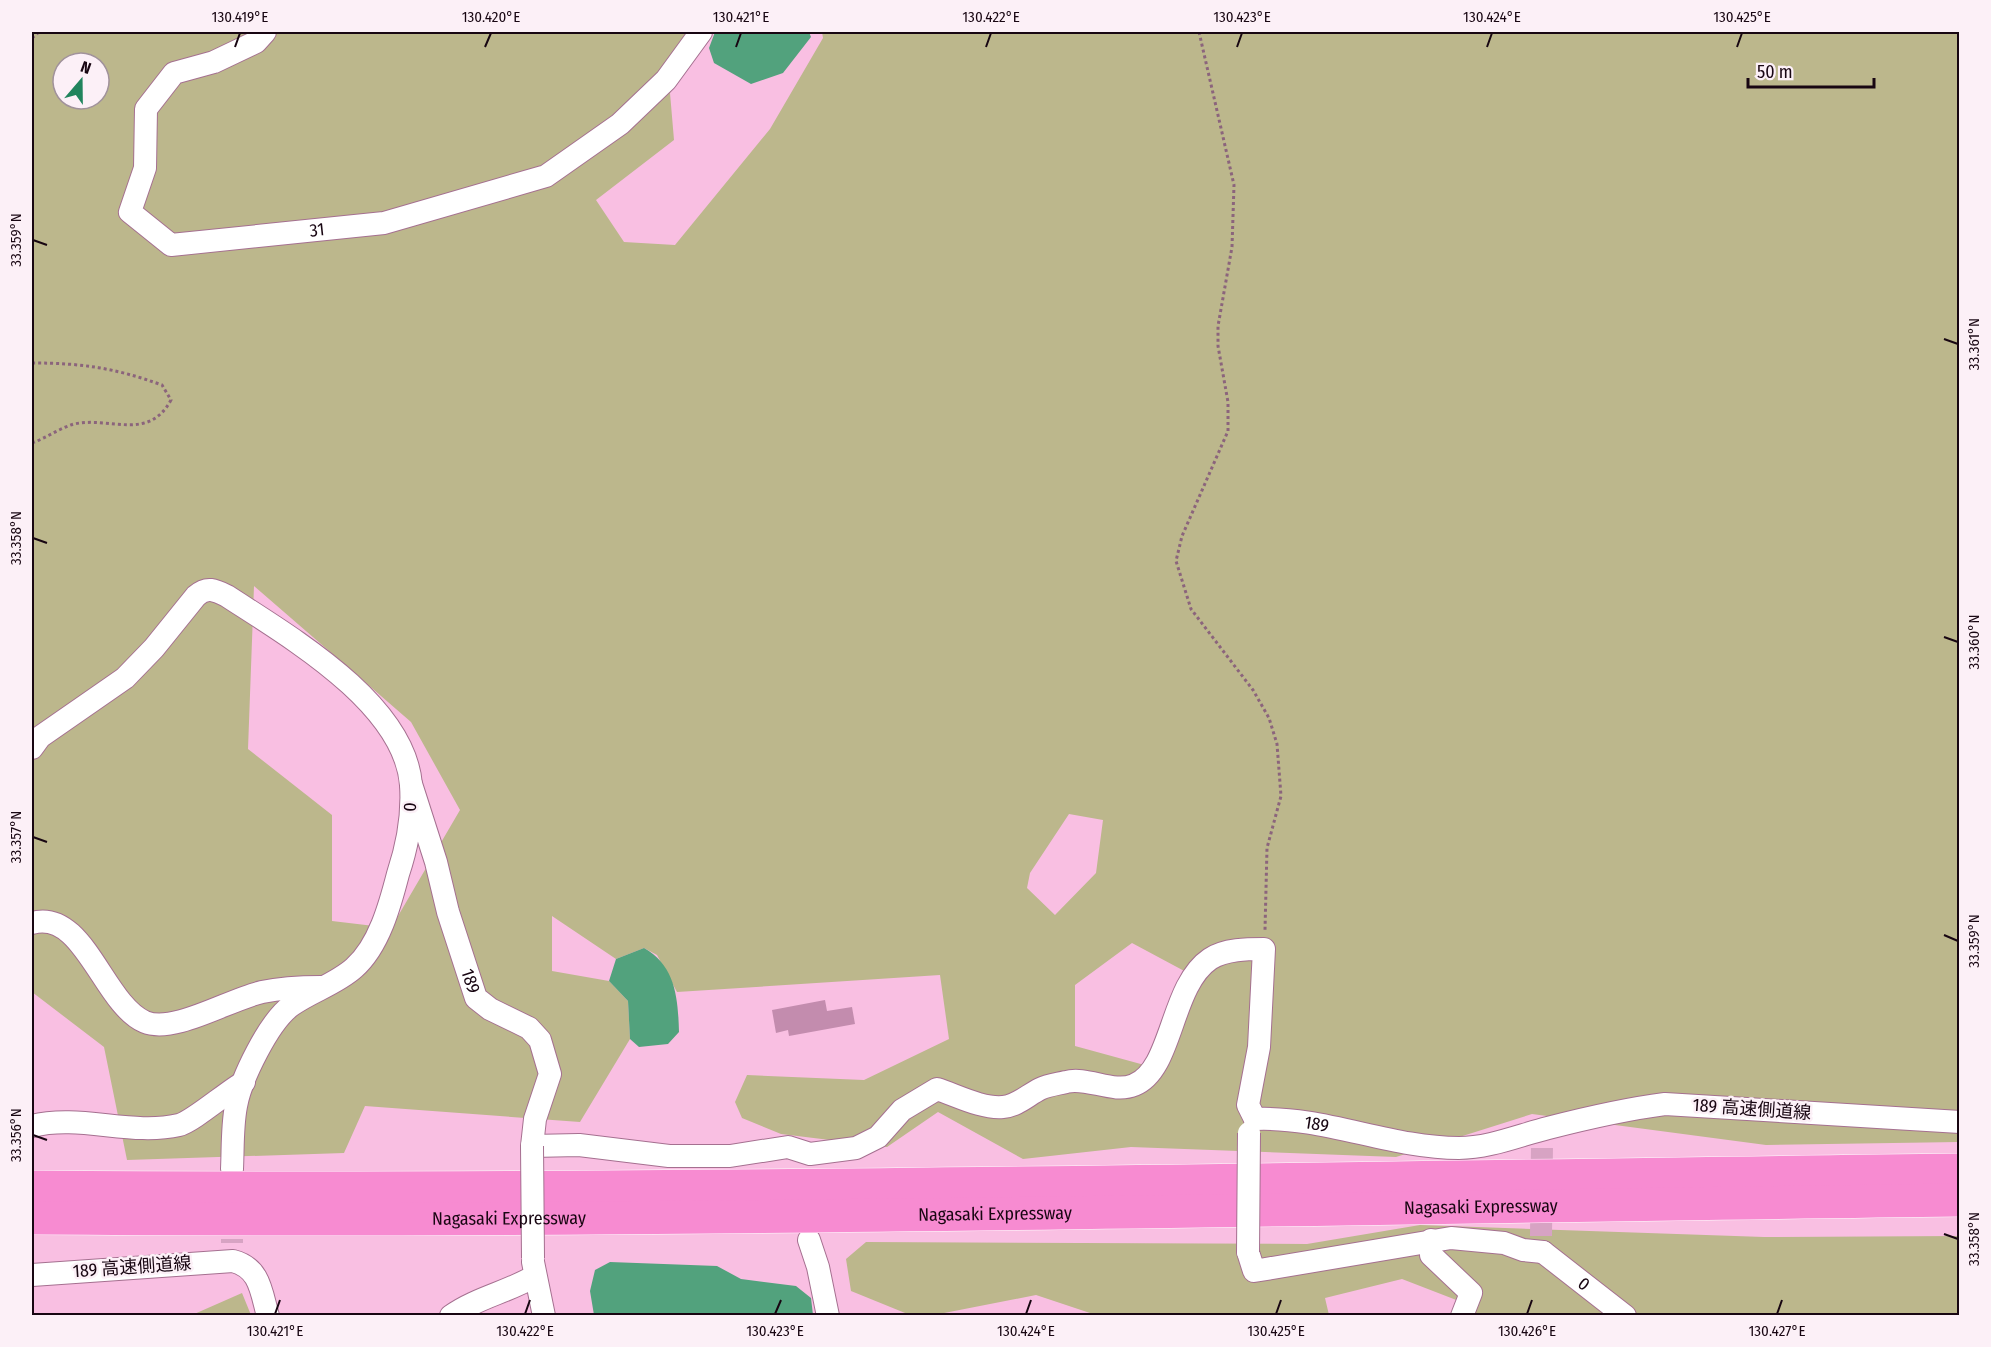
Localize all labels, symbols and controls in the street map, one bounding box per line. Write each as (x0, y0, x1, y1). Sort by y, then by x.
text: 130.419°E (212, 8, 268, 26)
text: 130.420°E (462, 8, 520, 26)
text: 130.421°E (713, 8, 769, 26)
text: 130.422°E (962, 8, 1020, 26)
text: 130.423°E (1213, 8, 1271, 26)
text: 130.424°E (1463, 8, 1521, 26)
text: 130.425°E (1713, 8, 1771, 26)
north arrow (51, 51, 111, 111)
scale bar (1748, 51, 1874, 89)
text: N (78, 57, 94, 78)
text: 50 m (1757, 61, 1793, 83)
text: 33.359°N (7, 213, 25, 267)
street label: 31 (309, 218, 325, 242)
text: 33.361°N (1965, 318, 1983, 370)
text: 33.358°N (7, 511, 25, 565)
text: 33.360°N (1965, 614, 1983, 670)
street label: 0 (399, 802, 421, 812)
text: 33.357°N (7, 811, 25, 863)
text: 33.359°N (1965, 914, 1983, 968)
street label: 189 (456, 966, 485, 996)
street label: 189 高速側道線 (1692, 1094, 1812, 1124)
text: 33.356°N (7, 1108, 25, 1162)
street label: 189 (1303, 1111, 1331, 1137)
street label: Nagasaki Expressway (1404, 1195, 1558, 1219)
street label: Nagasaki Expressway (918, 1202, 1072, 1226)
street label: Nagasaki Expressway (432, 1207, 586, 1230)
text: 33.358°N (1965, 1212, 1983, 1266)
street label: 189 高速側道線 (72, 1252, 192, 1282)
street label: 0 (1574, 1272, 1594, 1296)
text: 130.421°E (247, 1322, 303, 1340)
text: 130.422°E (496, 1322, 554, 1340)
text: 130.423°E (746, 1322, 804, 1340)
text: 130.424°E (997, 1322, 1055, 1340)
text: 130.425°E (1247, 1322, 1305, 1340)
text: 130.426°E (1498, 1322, 1556, 1340)
text: 130.427°E (1749, 1322, 1805, 1340)

